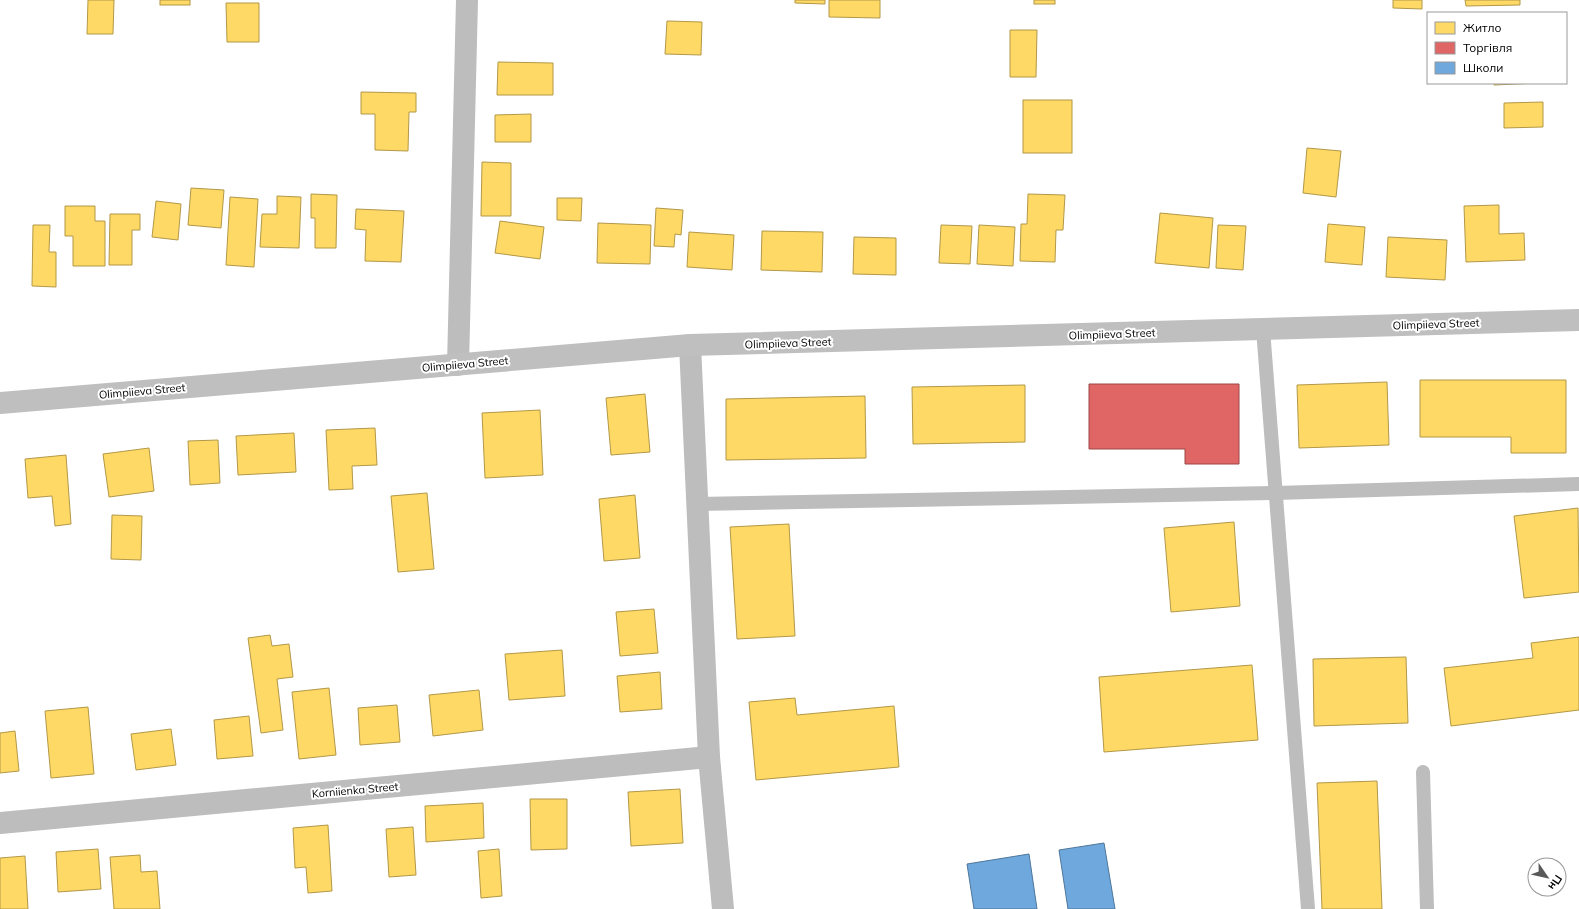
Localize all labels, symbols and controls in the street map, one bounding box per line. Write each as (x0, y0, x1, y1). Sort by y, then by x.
legend (1427, 12, 1567, 84)
text: Житло (1463, 20, 1502, 35)
text: Торгівля (1463, 40, 1512, 55)
text: Школи (1463, 60, 1503, 75)
street label: Olimpiieva Street (1392, 315, 1480, 333)
street label: Olimpiieva Street (1068, 325, 1156, 343)
street label: Olimpiieva Street (744, 334, 832, 352)
street label: Olimpiieva Street (421, 353, 509, 375)
street label: Olimpiieva Street (98, 380, 186, 402)
street label: Korniienka Street (311, 779, 399, 801)
north arrow (1527, 857, 1567, 897)
text: Пн (1545, 872, 1565, 893)

